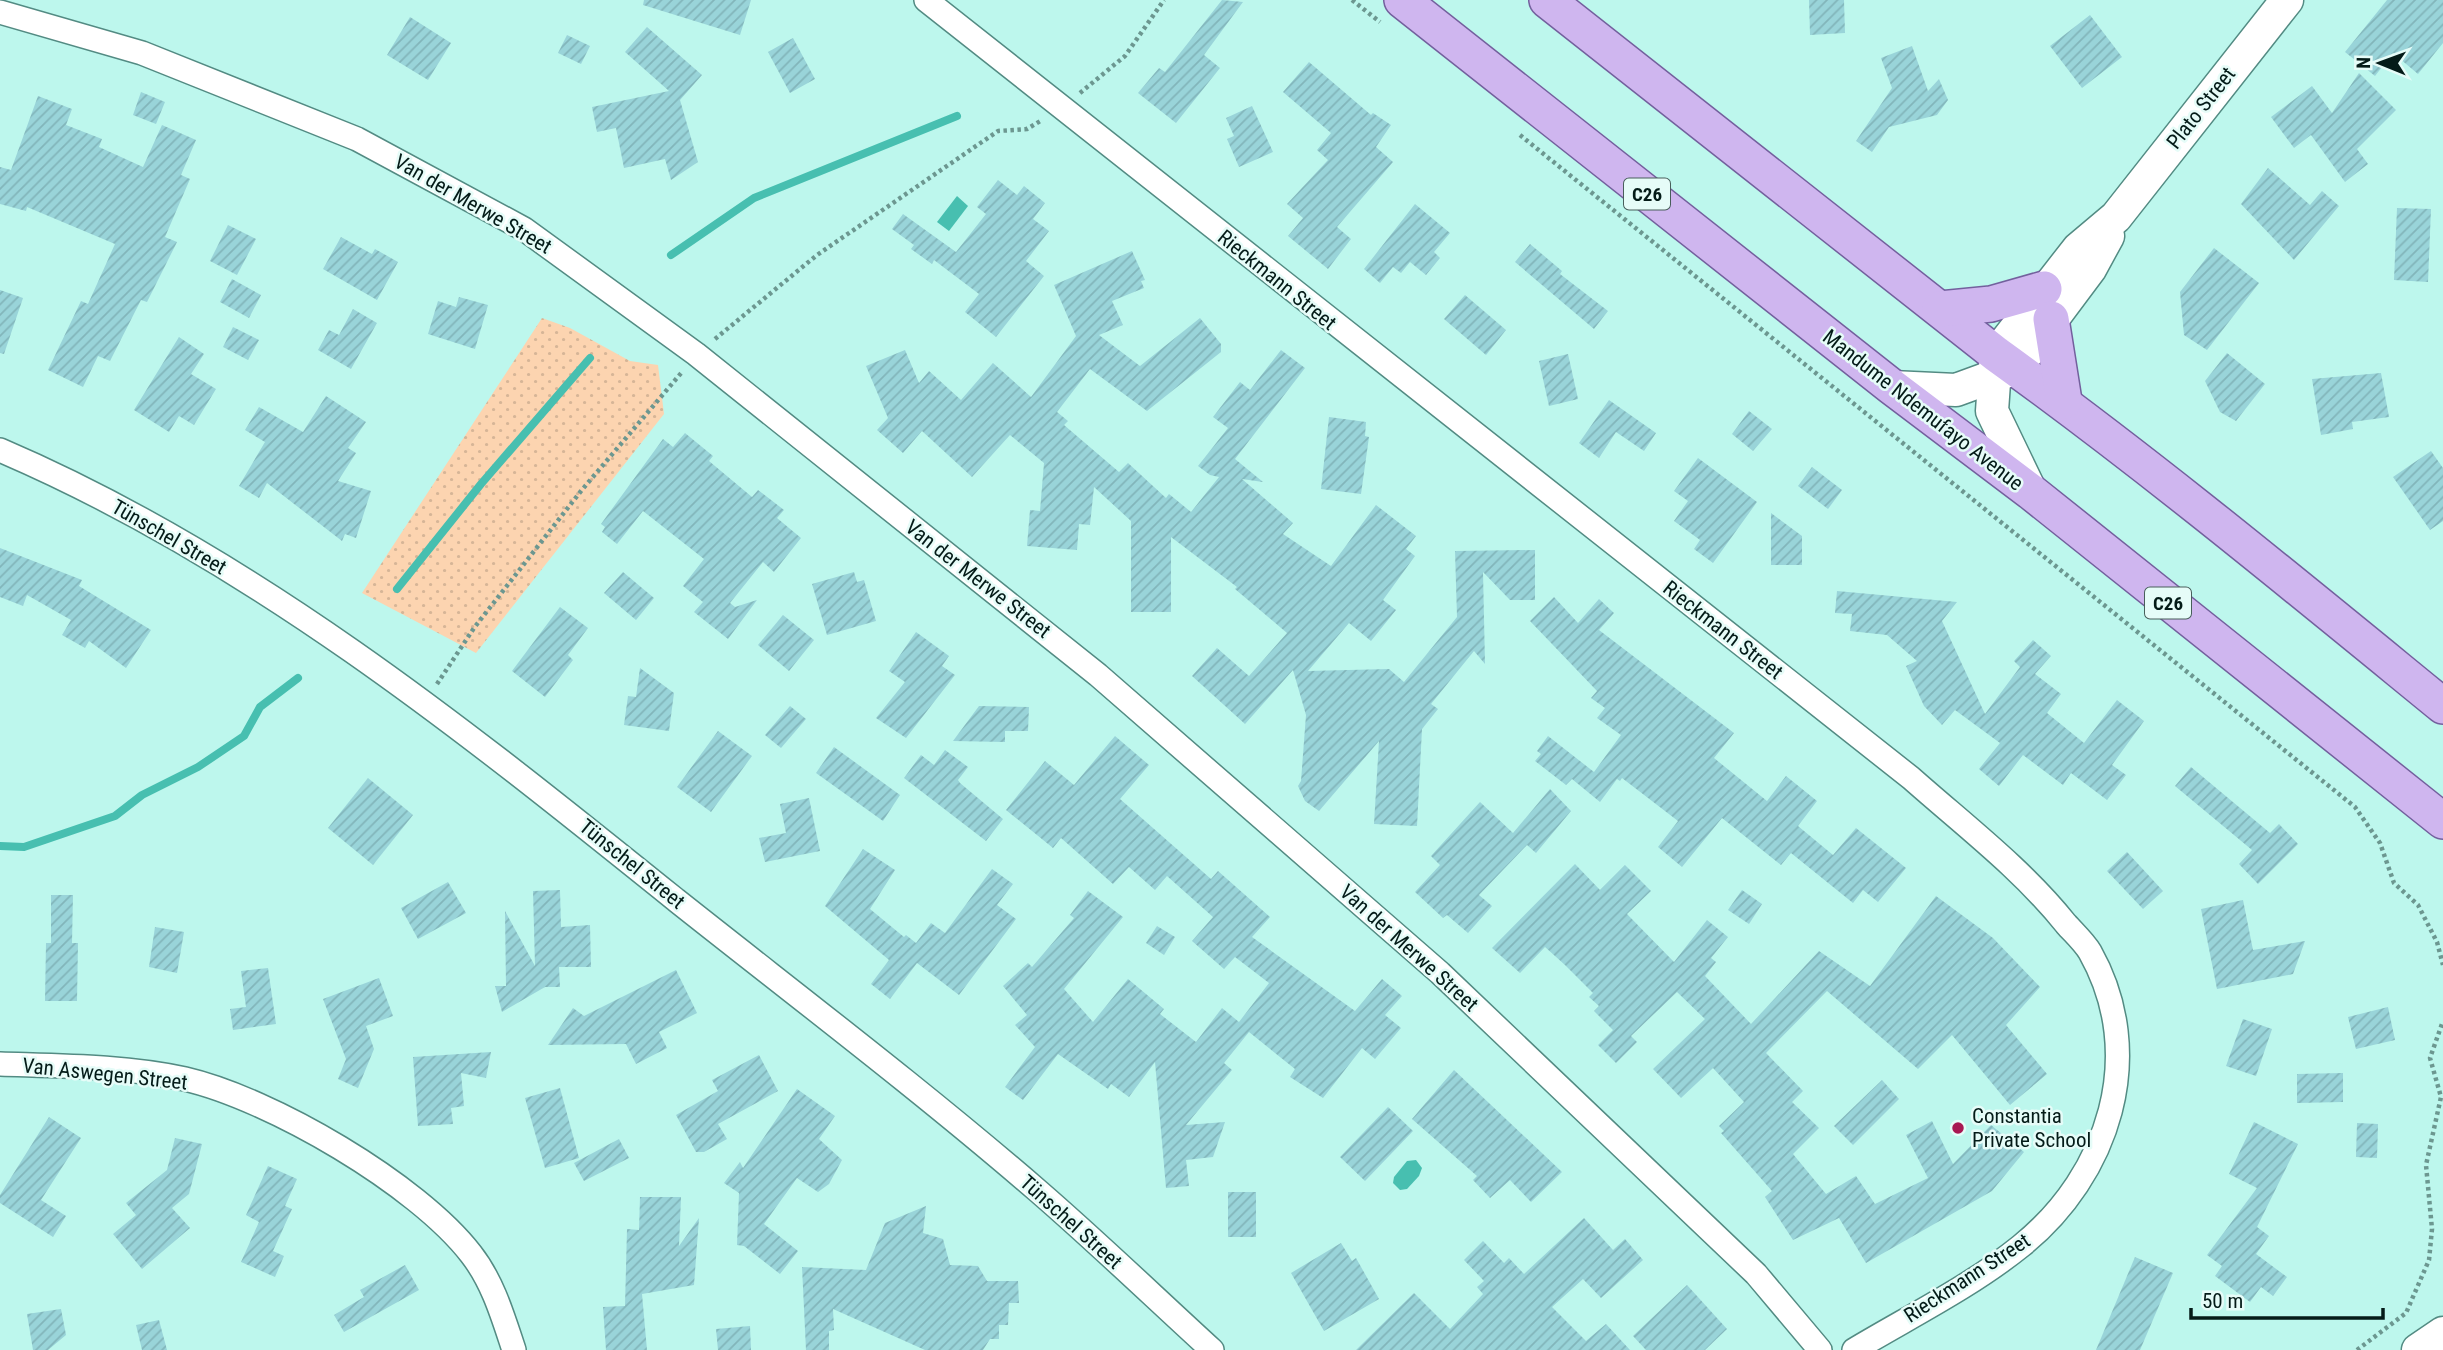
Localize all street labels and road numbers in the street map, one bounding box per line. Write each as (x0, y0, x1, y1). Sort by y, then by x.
street label: Plato Street (2162, 62, 2240, 154)
street label: Van der Merwe Street (390, 149, 556, 259)
road number: C26 (1624, 178, 1670, 210)
street label: Rieckmann Street (1213, 225, 1341, 335)
street label: Mandume Ndemufayo Avenue (1818, 324, 2028, 496)
street label: Tünschel Street (107, 495, 231, 579)
street label: Van der Merwe Street (901, 515, 1055, 643)
street label: Rieckmann Street (1658, 576, 1788, 684)
road number: C26 (2145, 588, 2191, 618)
street label: Tünschel Street (575, 814, 689, 914)
street label: Van der Merwe Street (1335, 880, 1483, 1016)
street label: Van Aswegen Street (21, 1053, 189, 1095)
street label: Tünschel Street (1015, 1170, 1127, 1274)
street label: Rieckmann Street (1900, 1228, 2034, 1328)

